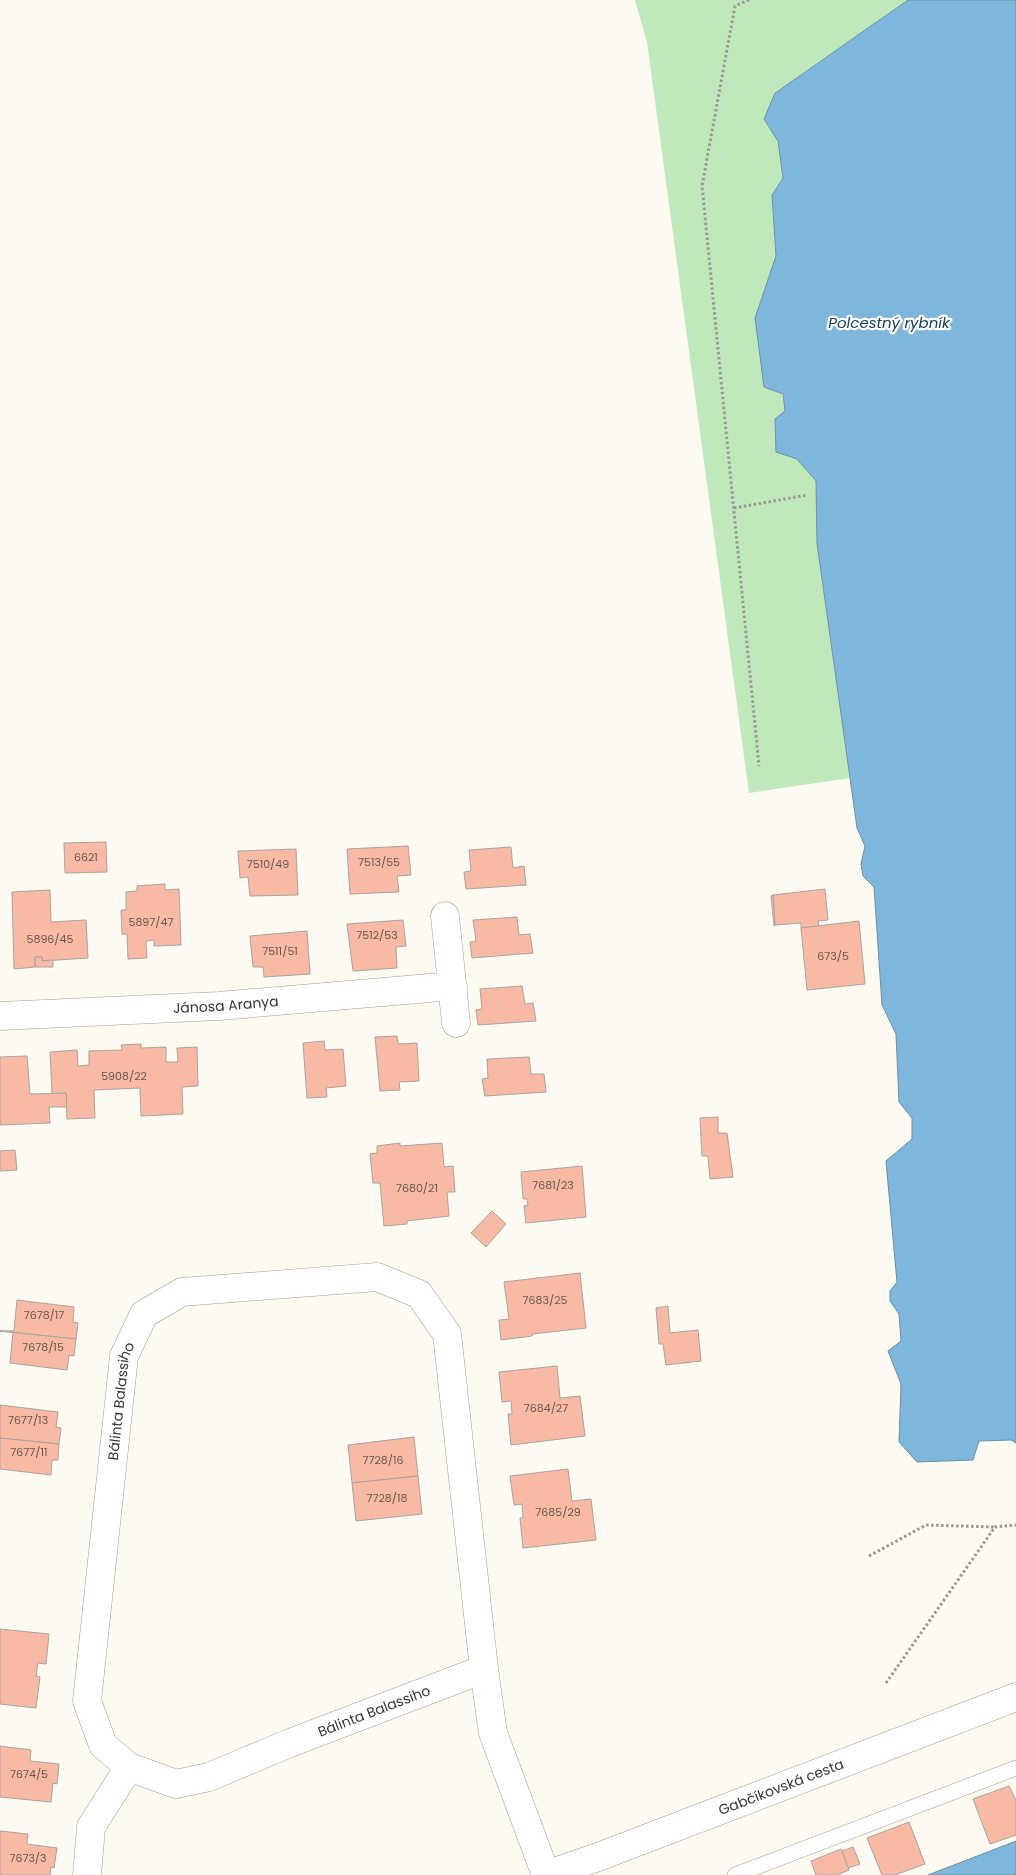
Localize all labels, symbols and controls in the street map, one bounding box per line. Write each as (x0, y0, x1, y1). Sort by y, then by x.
water label: Polcestný rybník (828, 312, 951, 333)
house number: 6621 (74, 849, 98, 865)
house number: 7513/55 (358, 854, 400, 870)
house number: 7510/49 (247, 856, 289, 872)
house number: 5897/47 (129, 914, 173, 930)
house number: 7512/53 (356, 927, 398, 943)
house number: 5896/45 (27, 931, 74, 947)
house number: 7511/51 (262, 943, 298, 959)
house number: 673/5 (817, 948, 849, 964)
street label: Jánosa Aranya (172, 991, 279, 1018)
house number: 5908/22 (101, 1068, 147, 1084)
house number: 7681/23 (532, 1177, 574, 1193)
house number: 7680/21 (396, 1180, 438, 1196)
house number: 7683/25 (523, 1292, 568, 1308)
house number: 7678/17 (24, 1307, 64, 1323)
house number: 7678/15 (22, 1339, 64, 1355)
street label: Bálinta Balassiho (103, 1339, 139, 1461)
house number: 7684/27 (524, 1400, 568, 1416)
house number: 7677/13 (8, 1412, 48, 1428)
house number: 7677/11 (10, 1444, 48, 1460)
house number: 7728/16 (362, 1452, 404, 1468)
house number: 7728/18 (367, 1490, 408, 1506)
house number: 7685/29 (535, 1504, 581, 1520)
street label: Bálinta Balassiho (315, 1680, 433, 1742)
street label: Gabčíkovská cesta (715, 1754, 847, 1820)
house number: 7674/5 (10, 1766, 48, 1782)
house number: 7673/3 (9, 1850, 47, 1866)

